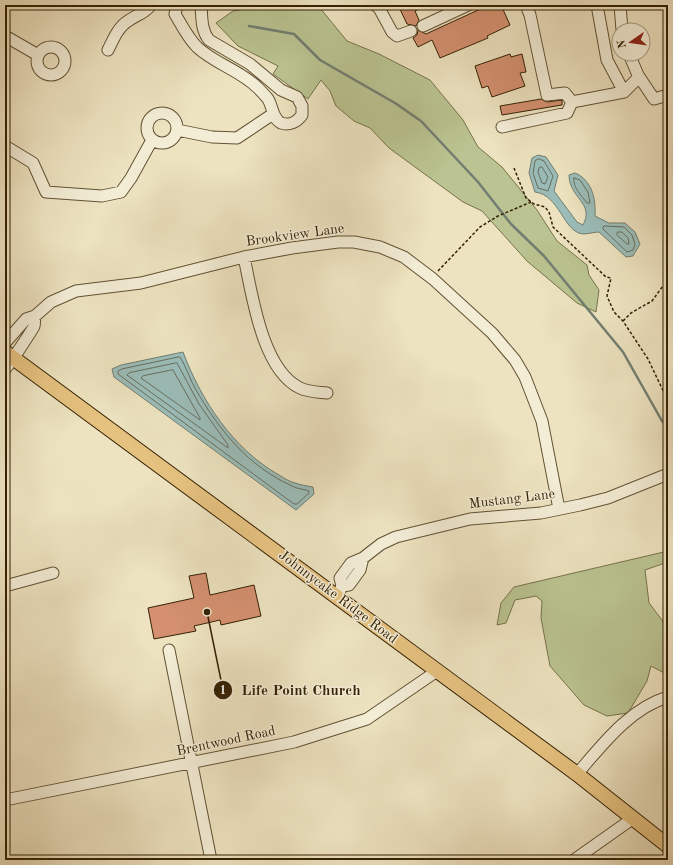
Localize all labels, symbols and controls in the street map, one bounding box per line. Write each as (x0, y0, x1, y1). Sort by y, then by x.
north arrow (611, 22, 651, 62)
text: N (616, 38, 629, 49)
street label: Brookview Lane (245, 221, 345, 249)
street label: Mustang Lane (468, 487, 556, 511)
street label: Johnnycake Ridge Road (276, 548, 400, 646)
callout: Life Point Church (213, 677, 368, 704)
text: Life Point Church (241, 684, 361, 699)
text: 1 (220, 685, 226, 697)
street label: Brentwood Road (175, 724, 277, 758)

